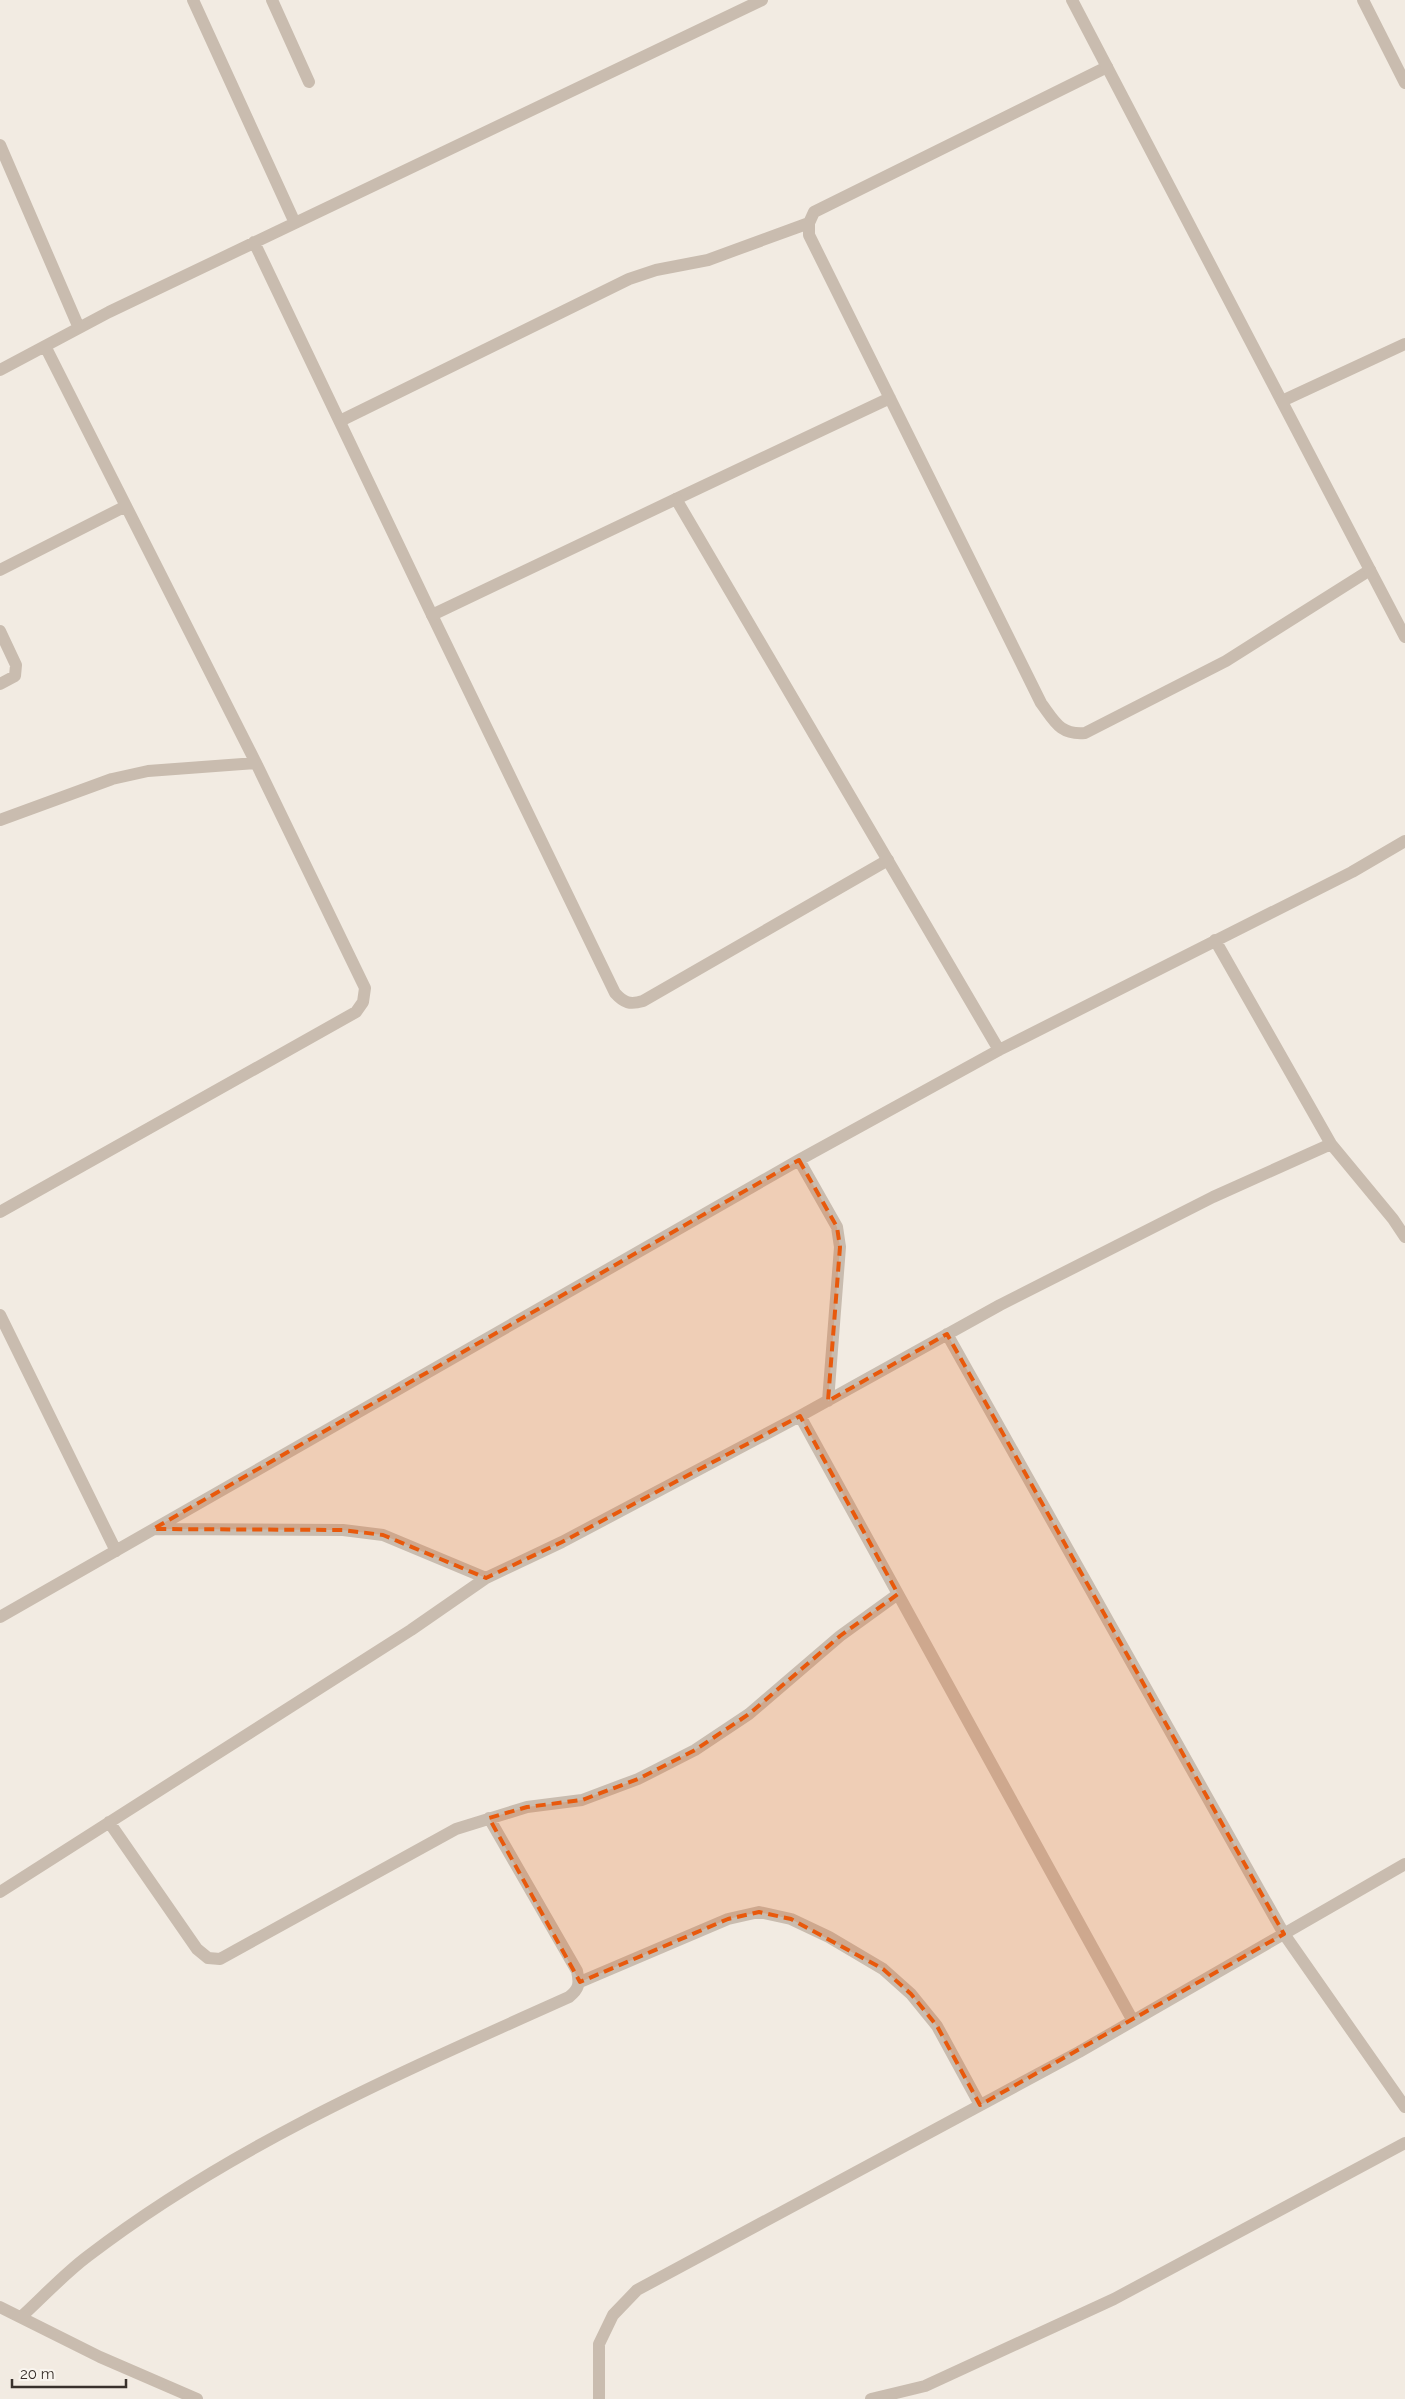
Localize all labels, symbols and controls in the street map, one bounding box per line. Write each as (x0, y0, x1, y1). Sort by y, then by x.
scale bar (12, 2356, 126, 2388)
text: 20 m (20, 2365, 55, 2383)

